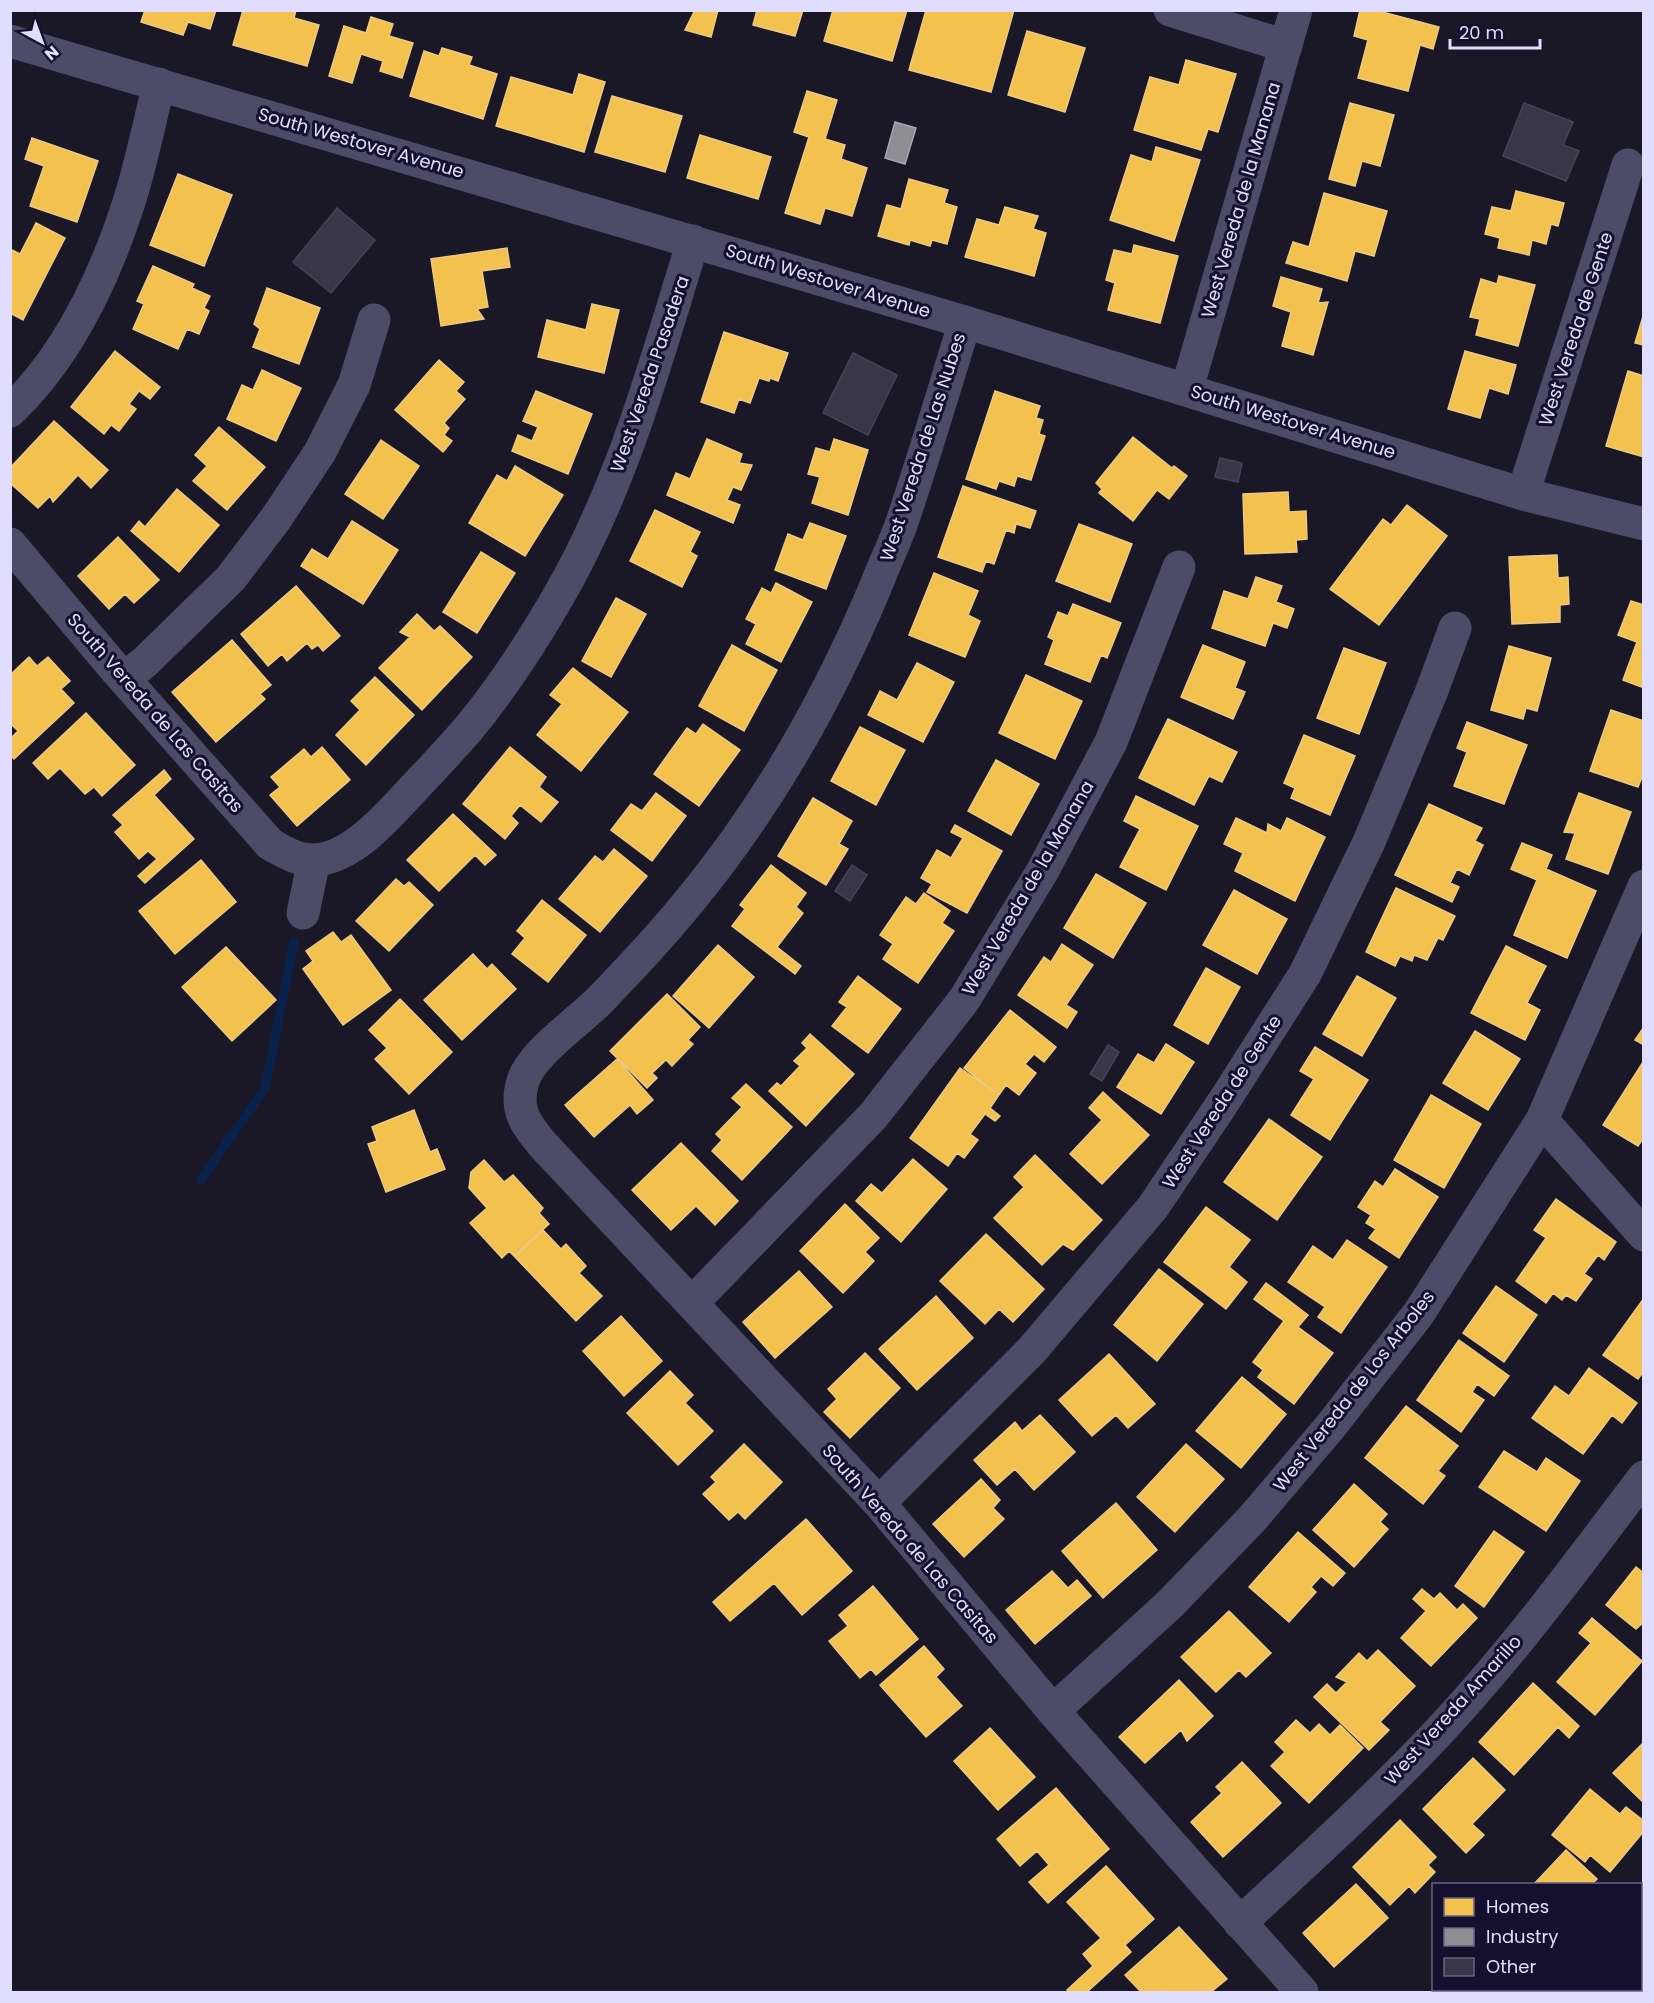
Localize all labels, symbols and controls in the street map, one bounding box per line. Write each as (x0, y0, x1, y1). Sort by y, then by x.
north arrow (12, 12, 72, 72)
scale bar (1450, 12, 1540, 50)
text: 20 m (1459, 20, 1504, 45)
text: N (39, 40, 64, 66)
street label: West Vereda de la Manana (1195, 79, 1286, 321)
street label: South Westover Avenue (255, 101, 467, 184)
street label: West Vereda de Gente (1532, 229, 1619, 429)
street label: South Westover Avenue (723, 237, 934, 324)
street label: West Vereda Pasadera (604, 272, 695, 475)
street label: West Vereda de Las Nubes (874, 329, 971, 564)
street label: South Westover Avenue (1188, 378, 1399, 465)
street label: South Vereda de Las Casitas (62, 607, 249, 818)
street label: West Vereda de la Manana (956, 776, 1099, 1000)
street label: West Vereda de Gente (1156, 1010, 1287, 1193)
street label: West Vereda de Los Arboles (1267, 1285, 1440, 1496)
street label: South Vereda de Las Casitas (817, 1438, 1004, 1649)
street label: West Vereda Amarillo (1378, 1629, 1527, 1790)
legend (1432, 1883, 1642, 1991)
text: Homes (1486, 1894, 1549, 1919)
text: Industry (1486, 1924, 1558, 1949)
text: Other (1486, 1954, 1536, 1979)

